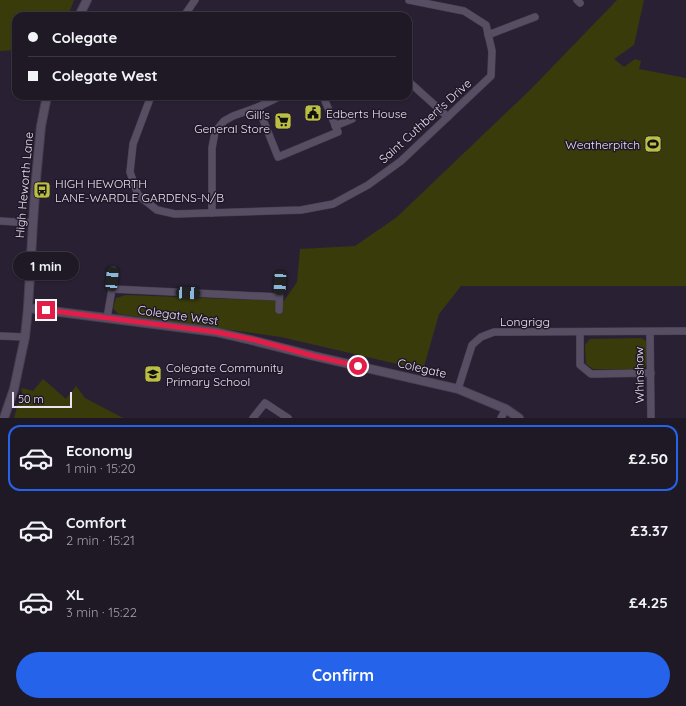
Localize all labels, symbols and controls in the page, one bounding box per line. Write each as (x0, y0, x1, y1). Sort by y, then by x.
text: Colegate (52, 28, 117, 47)
text: Colegate West (52, 66, 158, 85)
street label: Saint Cuthbert's Drive (376, 75, 474, 166)
public building icon: Edberts House (303, 103, 323, 123)
place label: Edberts House (326, 106, 407, 121)
place label: Gill's General Store (194, 107, 270, 136)
supermarket icon: Gill's General Store (273, 111, 293, 131)
street label: High Heworth Lane (12, 131, 36, 239)
sports icon: Weatherpitch (643, 134, 663, 154)
place label: Weatherpitch (565, 137, 640, 152)
place label: HIGH HEWORTH LANE-WARDLE GARDENS-N/B (55, 176, 224, 205)
bus stop icon: HIGH HEWORTH LANE-WARDLE GARDENS-N/B (32, 180, 52, 200)
callout: 1 min (13, 252, 79, 280)
text: 1 min (30, 258, 62, 274)
car (105, 267, 119, 291)
car (273, 271, 287, 295)
car (176, 286, 200, 300)
route end (37, 301, 55, 319)
street label: Colegate West (137, 302, 219, 328)
street label: Longrigg (500, 314, 550, 329)
street label: Whinshaw (631, 347, 647, 403)
street label: Colegate (396, 355, 448, 381)
route start (349, 357, 367, 375)
place label: Colegate Community Primary School (166, 360, 283, 389)
school or university icon: Colegate Community Primary School (143, 364, 163, 384)
scale bar (12, 390, 72, 409)
text: 50 m (18, 392, 44, 406)
icon: car (18, 440, 54, 476)
text: Economy (66, 441, 133, 460)
text: £2.50 (629, 449, 668, 468)
text: 1 min · 15:20 (66, 460, 135, 476)
icon: car (18, 512, 54, 548)
text: Comfort (66, 513, 127, 532)
text: £3.37 (631, 521, 668, 540)
text: 2 min · 15:21 (66, 532, 135, 548)
icon: car (18, 584, 54, 620)
text: XL (66, 585, 84, 604)
text: £4.25 (629, 593, 668, 612)
text: 3 min · 15:22 (66, 604, 137, 620)
button: Confirm (16, 652, 670, 698)

